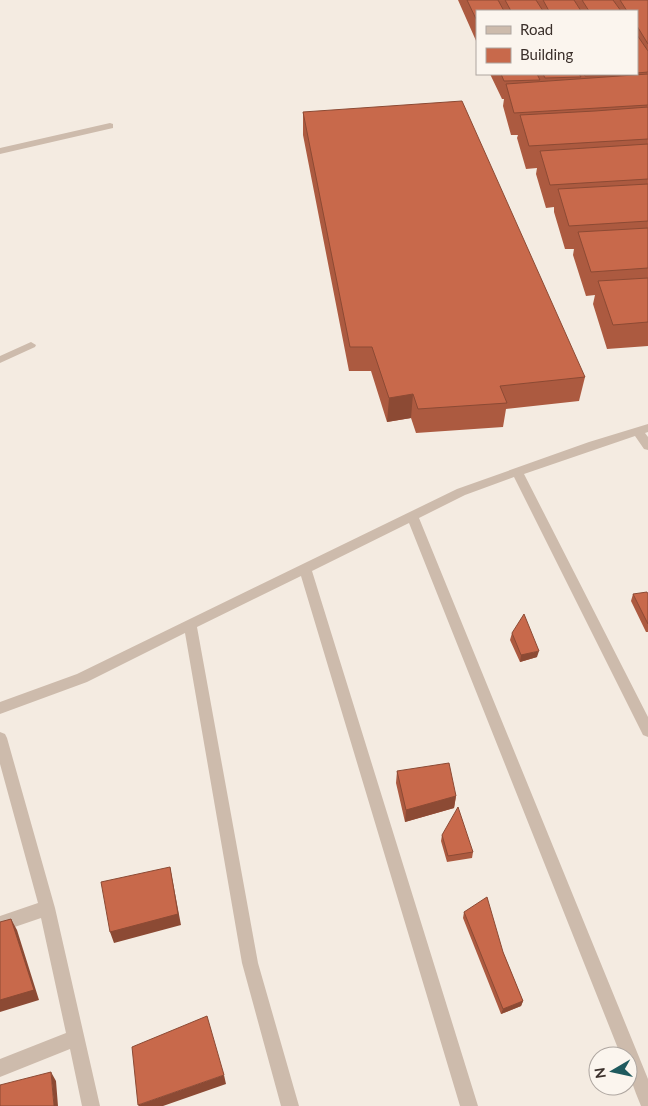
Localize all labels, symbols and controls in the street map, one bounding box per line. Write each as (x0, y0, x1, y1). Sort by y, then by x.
legend (476, 10, 638, 75)
text: Road (520, 20, 553, 38)
text: Building (520, 45, 573, 63)
north arrow (588, 1046, 638, 1096)
text: N (590, 1066, 609, 1080)

